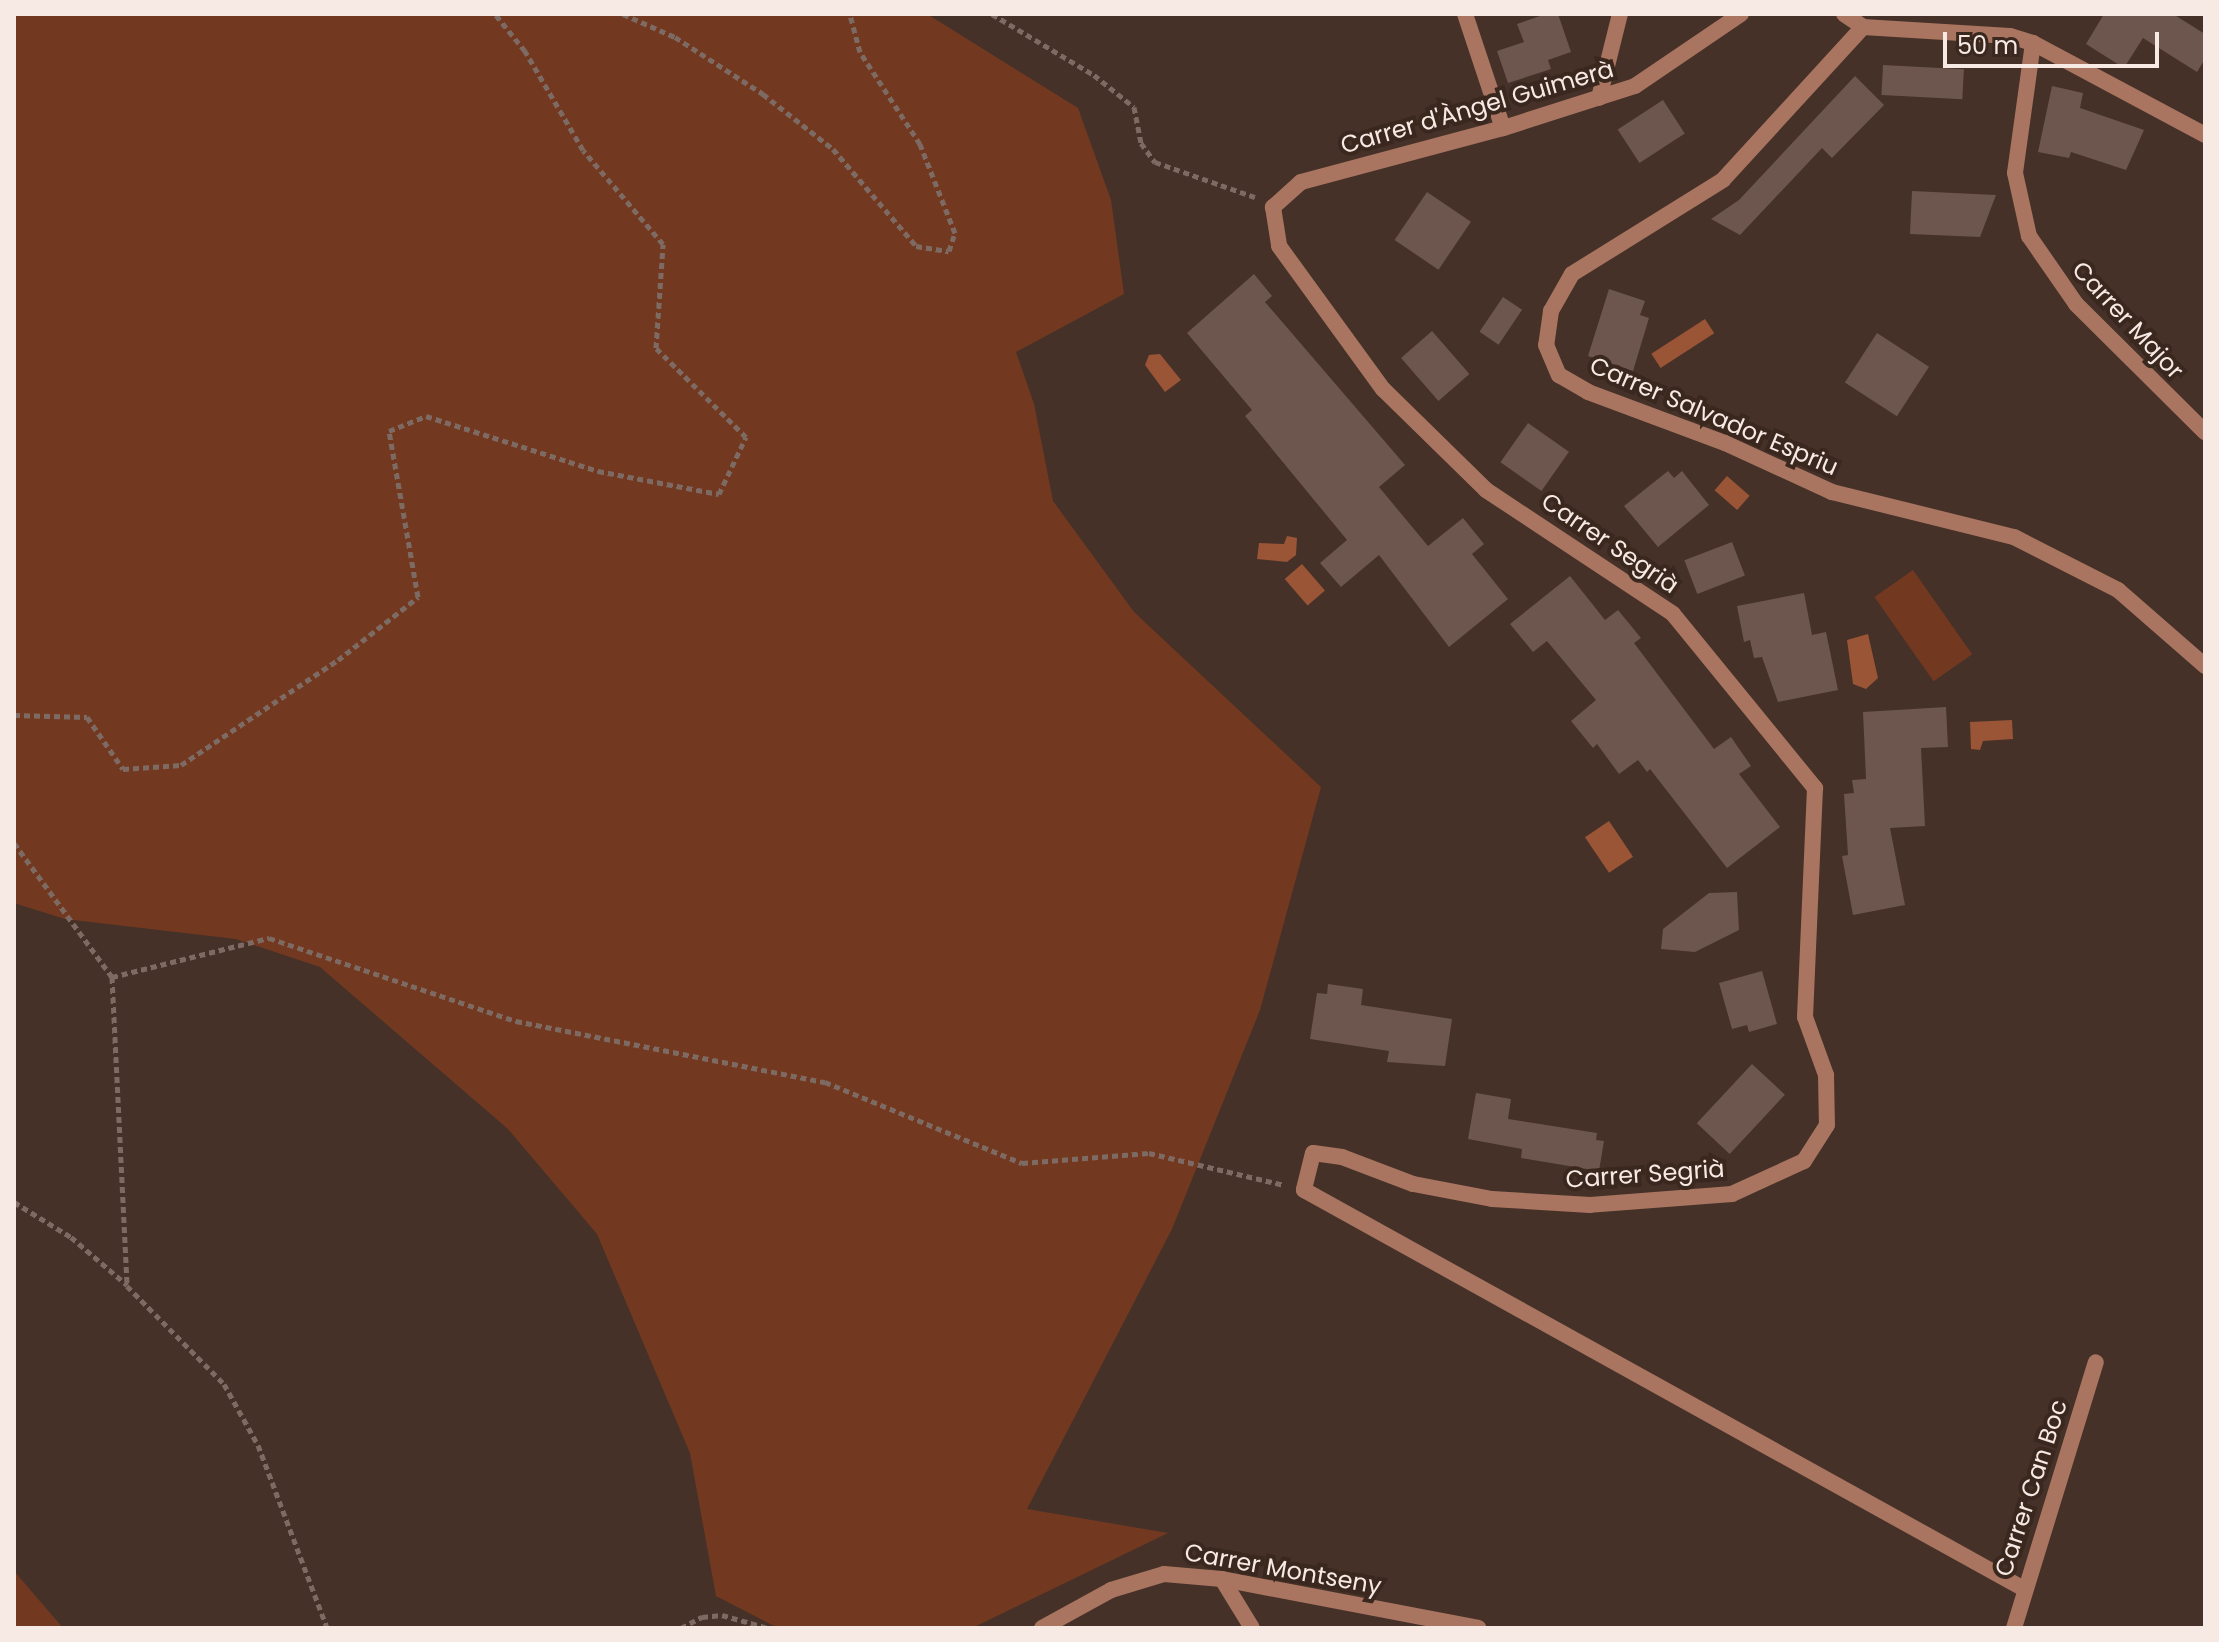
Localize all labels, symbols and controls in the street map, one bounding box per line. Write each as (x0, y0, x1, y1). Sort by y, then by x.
scale bar (1947, 16, 2163, 66)
text: 50 m (1957, 29, 2018, 62)
street label: Carrer d'Àngel Guimerà (1337, 54, 1617, 160)
street label: Carrer Major (2066, 255, 2190, 385)
street label: Carrer Salvador Espriu (1585, 351, 1843, 481)
street label: Carrer Segrià (1536, 487, 1684, 599)
street label: Carrer Segrià (1565, 1154, 1725, 1194)
street label: Carrer Can Boc (1989, 1396, 2073, 1580)
street label: Carrer Montseny (1182, 1538, 1384, 1600)

